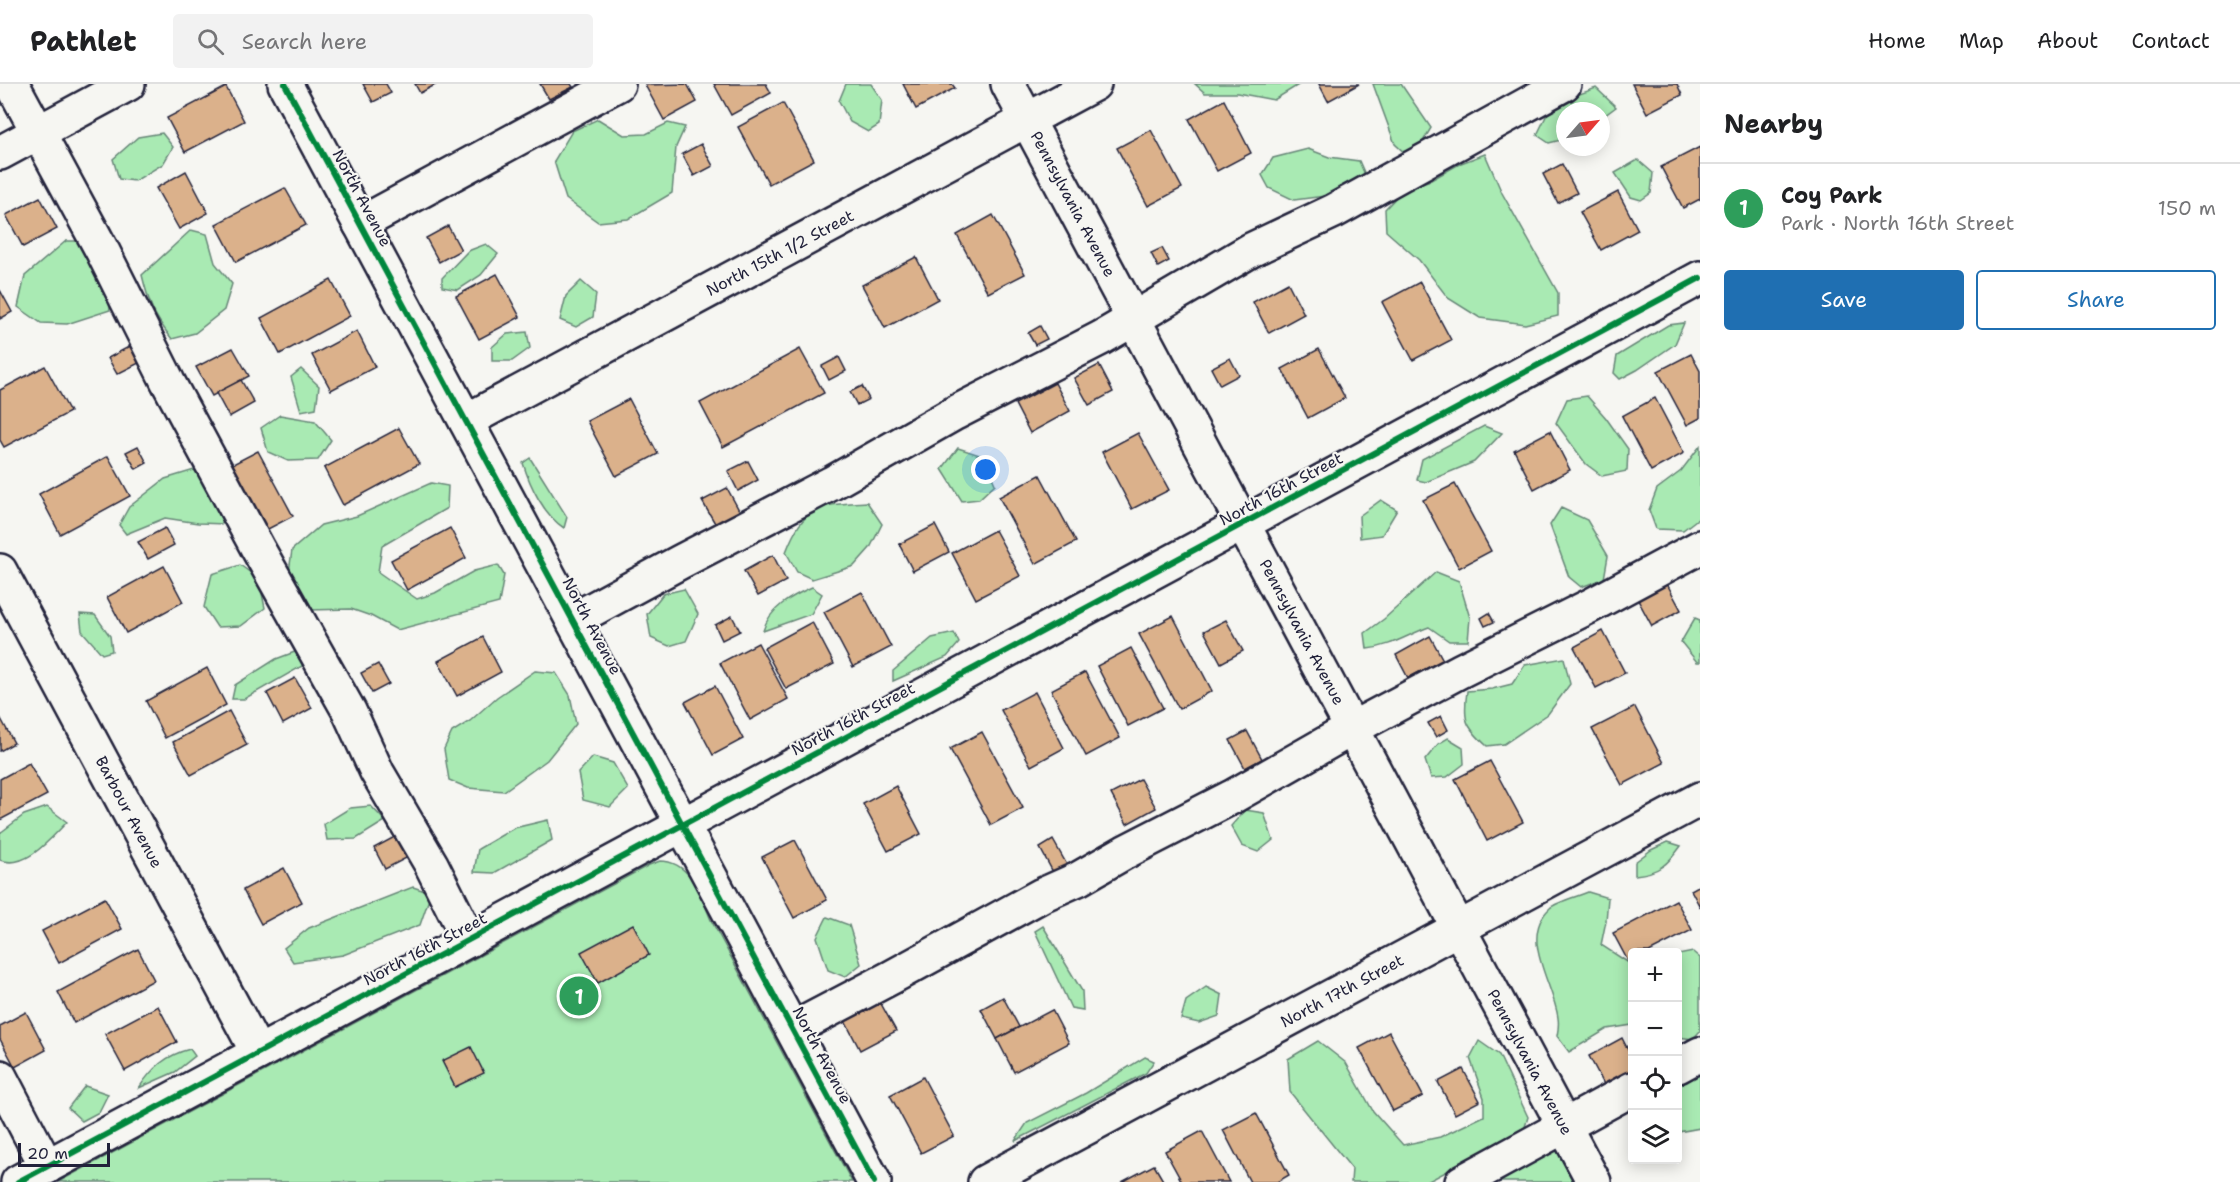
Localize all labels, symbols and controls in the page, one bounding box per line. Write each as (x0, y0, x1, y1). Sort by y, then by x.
search box (173, 14, 593, 68)
text: Pathlet (30, 22, 137, 60)
icon: search (194, 25, 227, 58)
text: Search here (242, 27, 367, 56)
text: Home (1868, 27, 1926, 55)
text: Map (1959, 27, 2004, 55)
text: About (2037, 27, 2098, 55)
text: Contact (2131, 27, 2210, 55)
north arrow (1556, 102, 1610, 156)
text: Nearby (1724, 106, 1823, 141)
street label: Pennsylvania Avenue (1026, 127, 1120, 281)
street label: North Avenue (328, 146, 396, 250)
text: Coy Park (1781, 181, 1883, 210)
text: 1 (1739, 195, 1748, 221)
text: 150 m (2158, 195, 2216, 221)
street label: North 15th 1/2 Street (702, 205, 858, 301)
text: Park · North 16th Street (1781, 210, 2015, 236)
button: Save (1724, 270, 1964, 330)
button: Share (1976, 270, 2216, 330)
street label: North 16th Street (1216, 448, 1346, 530)
your location (971, 455, 1000, 484)
street label: Pennsylvania Avenue (1255, 555, 1349, 709)
street label: North Avenue (558, 574, 626, 678)
street label: North 16th Street (788, 678, 918, 760)
street label: Barbour Avenue (91, 752, 167, 872)
street label: North 16th Street (360, 908, 490, 990)
map controls (1628, 948, 1682, 1164)
button: + (1628, 948, 1682, 1002)
street label: North 17th Street (1277, 950, 1407, 1032)
pin: 1 (560, 974, 598, 1018)
street label: Pennsylvania Avenue (1483, 985, 1577, 1139)
button: − (1628, 1002, 1682, 1056)
street label: North Avenue (788, 1003, 856, 1107)
button: locate (1628, 1056, 1682, 1110)
button: layers (1628, 1110, 1682, 1164)
scale bar (18, 1140, 110, 1168)
text: 20 m (27, 1143, 68, 1164)

